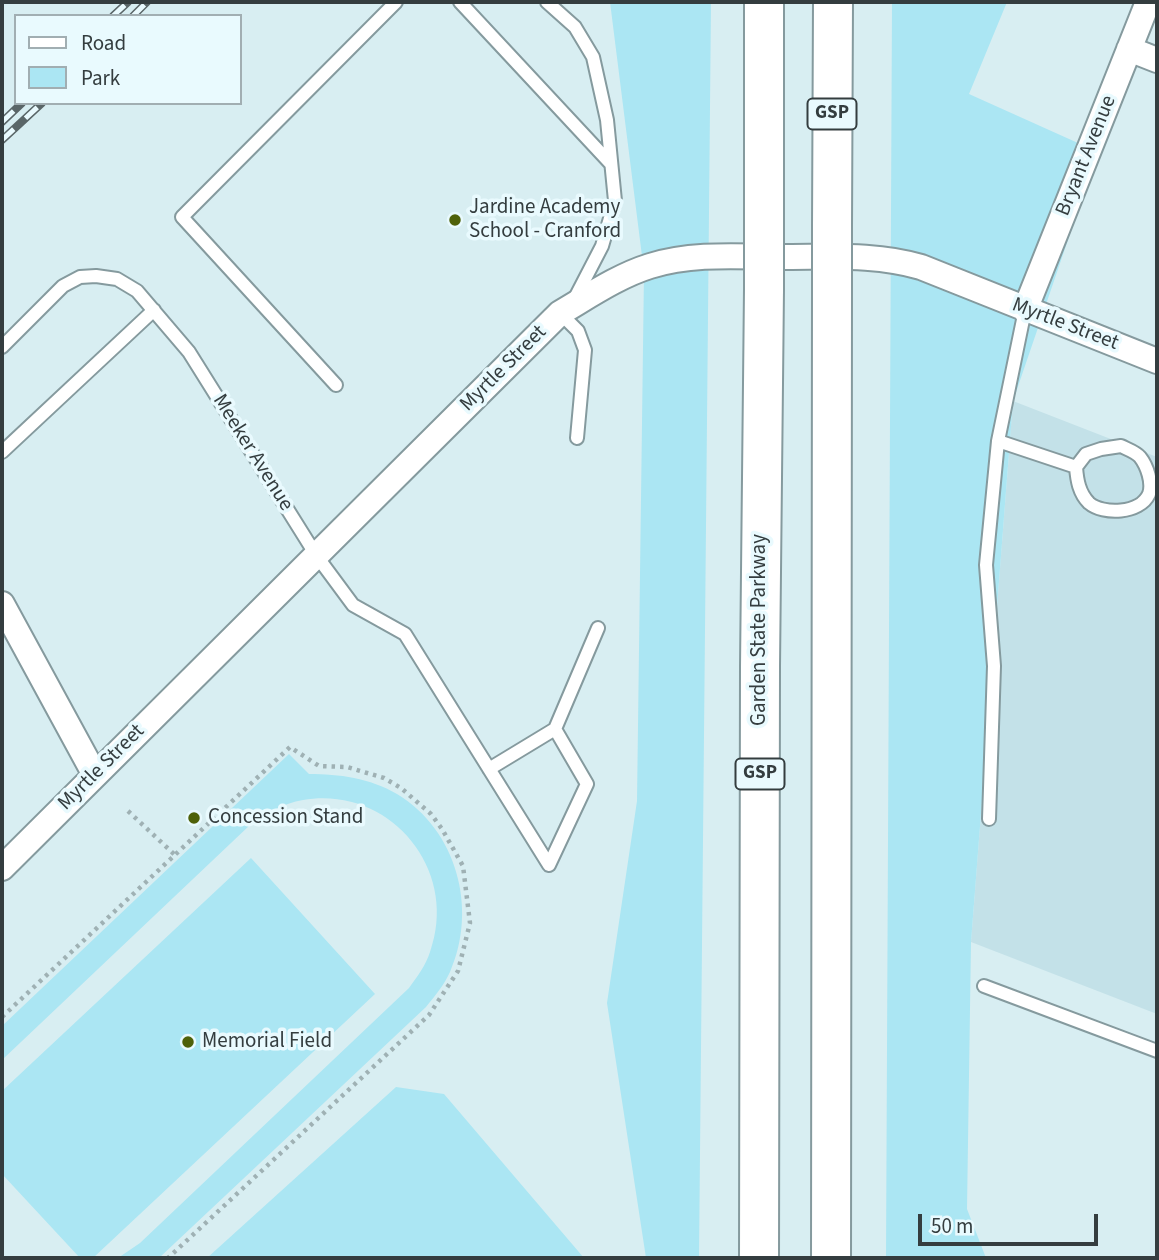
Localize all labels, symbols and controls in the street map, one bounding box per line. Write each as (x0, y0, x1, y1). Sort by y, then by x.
legend (14, 14, 242, 105)
text: Road (81, 28, 126, 58)
text: Park (81, 63, 120, 93)
street label: Bryant Avenue (1051, 92, 1123, 220)
road number: GSP (808, 98, 856, 130)
place label: Jardine Academy School - Cranford (469, 195, 621, 245)
marker: Jardine Academy School - Cranford (447, 212, 463, 228)
street label: Myrtle Street (1008, 293, 1122, 357)
street label: Myrtle Street (455, 320, 553, 418)
street label: Meeker Avenue (206, 390, 298, 516)
street label: Garden State Parkway (747, 534, 773, 726)
street label: Myrtle Street (53, 719, 151, 817)
road number: GSP (736, 758, 784, 790)
place label: Concession Stand (208, 805, 363, 831)
marker: Concession Stand (186, 810, 202, 826)
place label: Memorial Field (202, 1029, 332, 1055)
marker: Memorial Field (180, 1034, 196, 1050)
scale bar (921, 1200, 1101, 1244)
text: 50 m (931, 1211, 973, 1241)

